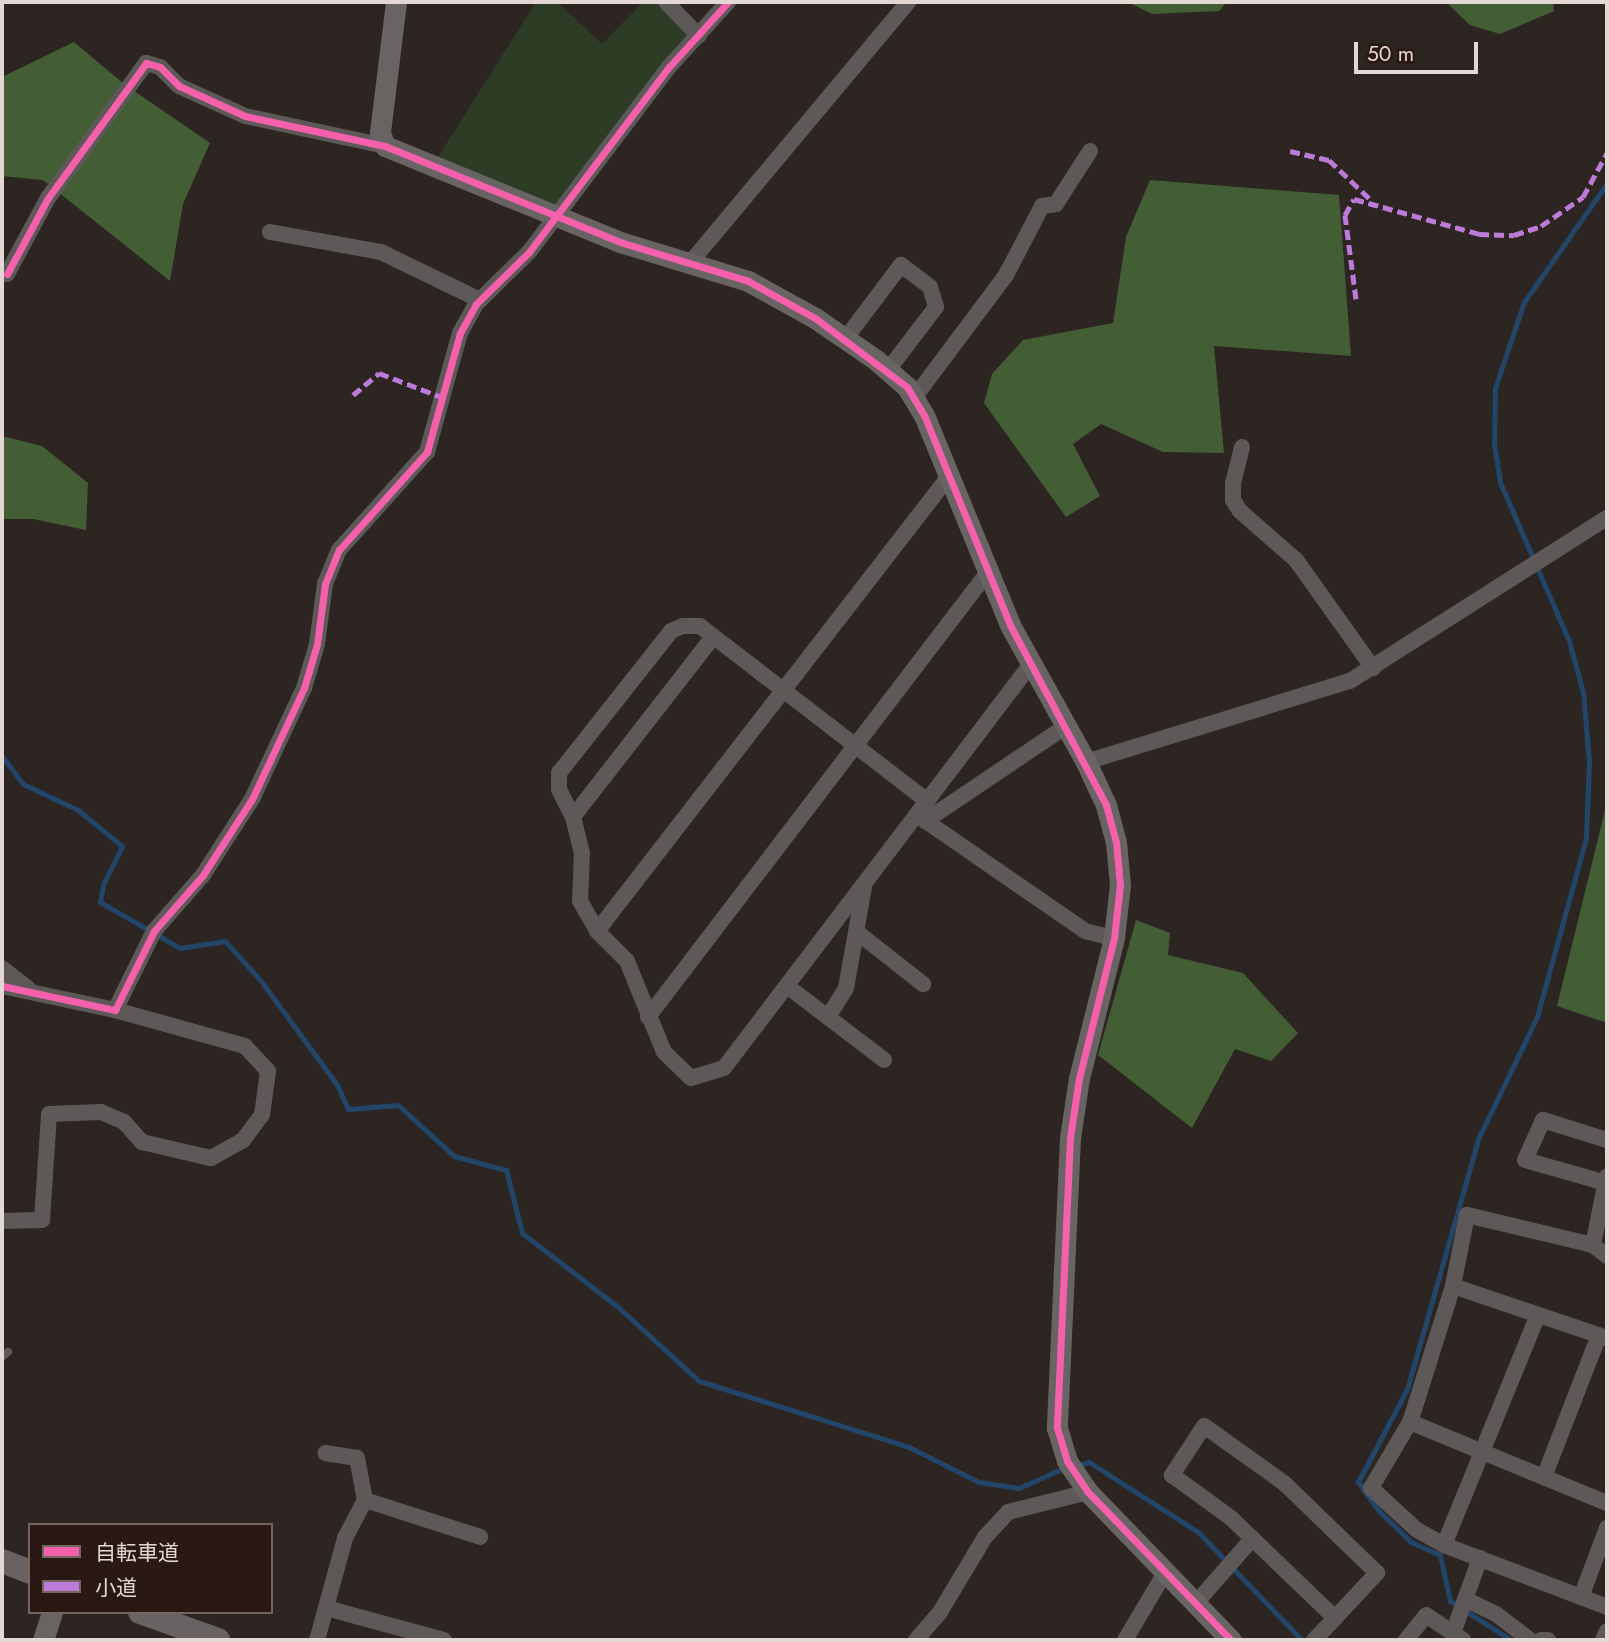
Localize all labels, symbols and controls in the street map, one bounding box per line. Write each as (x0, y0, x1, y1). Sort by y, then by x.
scale bar (1357, 28, 1481, 72)
text: 50 m (1367, 39, 1414, 69)
legend (28, 1523, 273, 1614)
text: 自転車道 (95, 1538, 179, 1568)
text: 小道 (95, 1573, 137, 1603)

